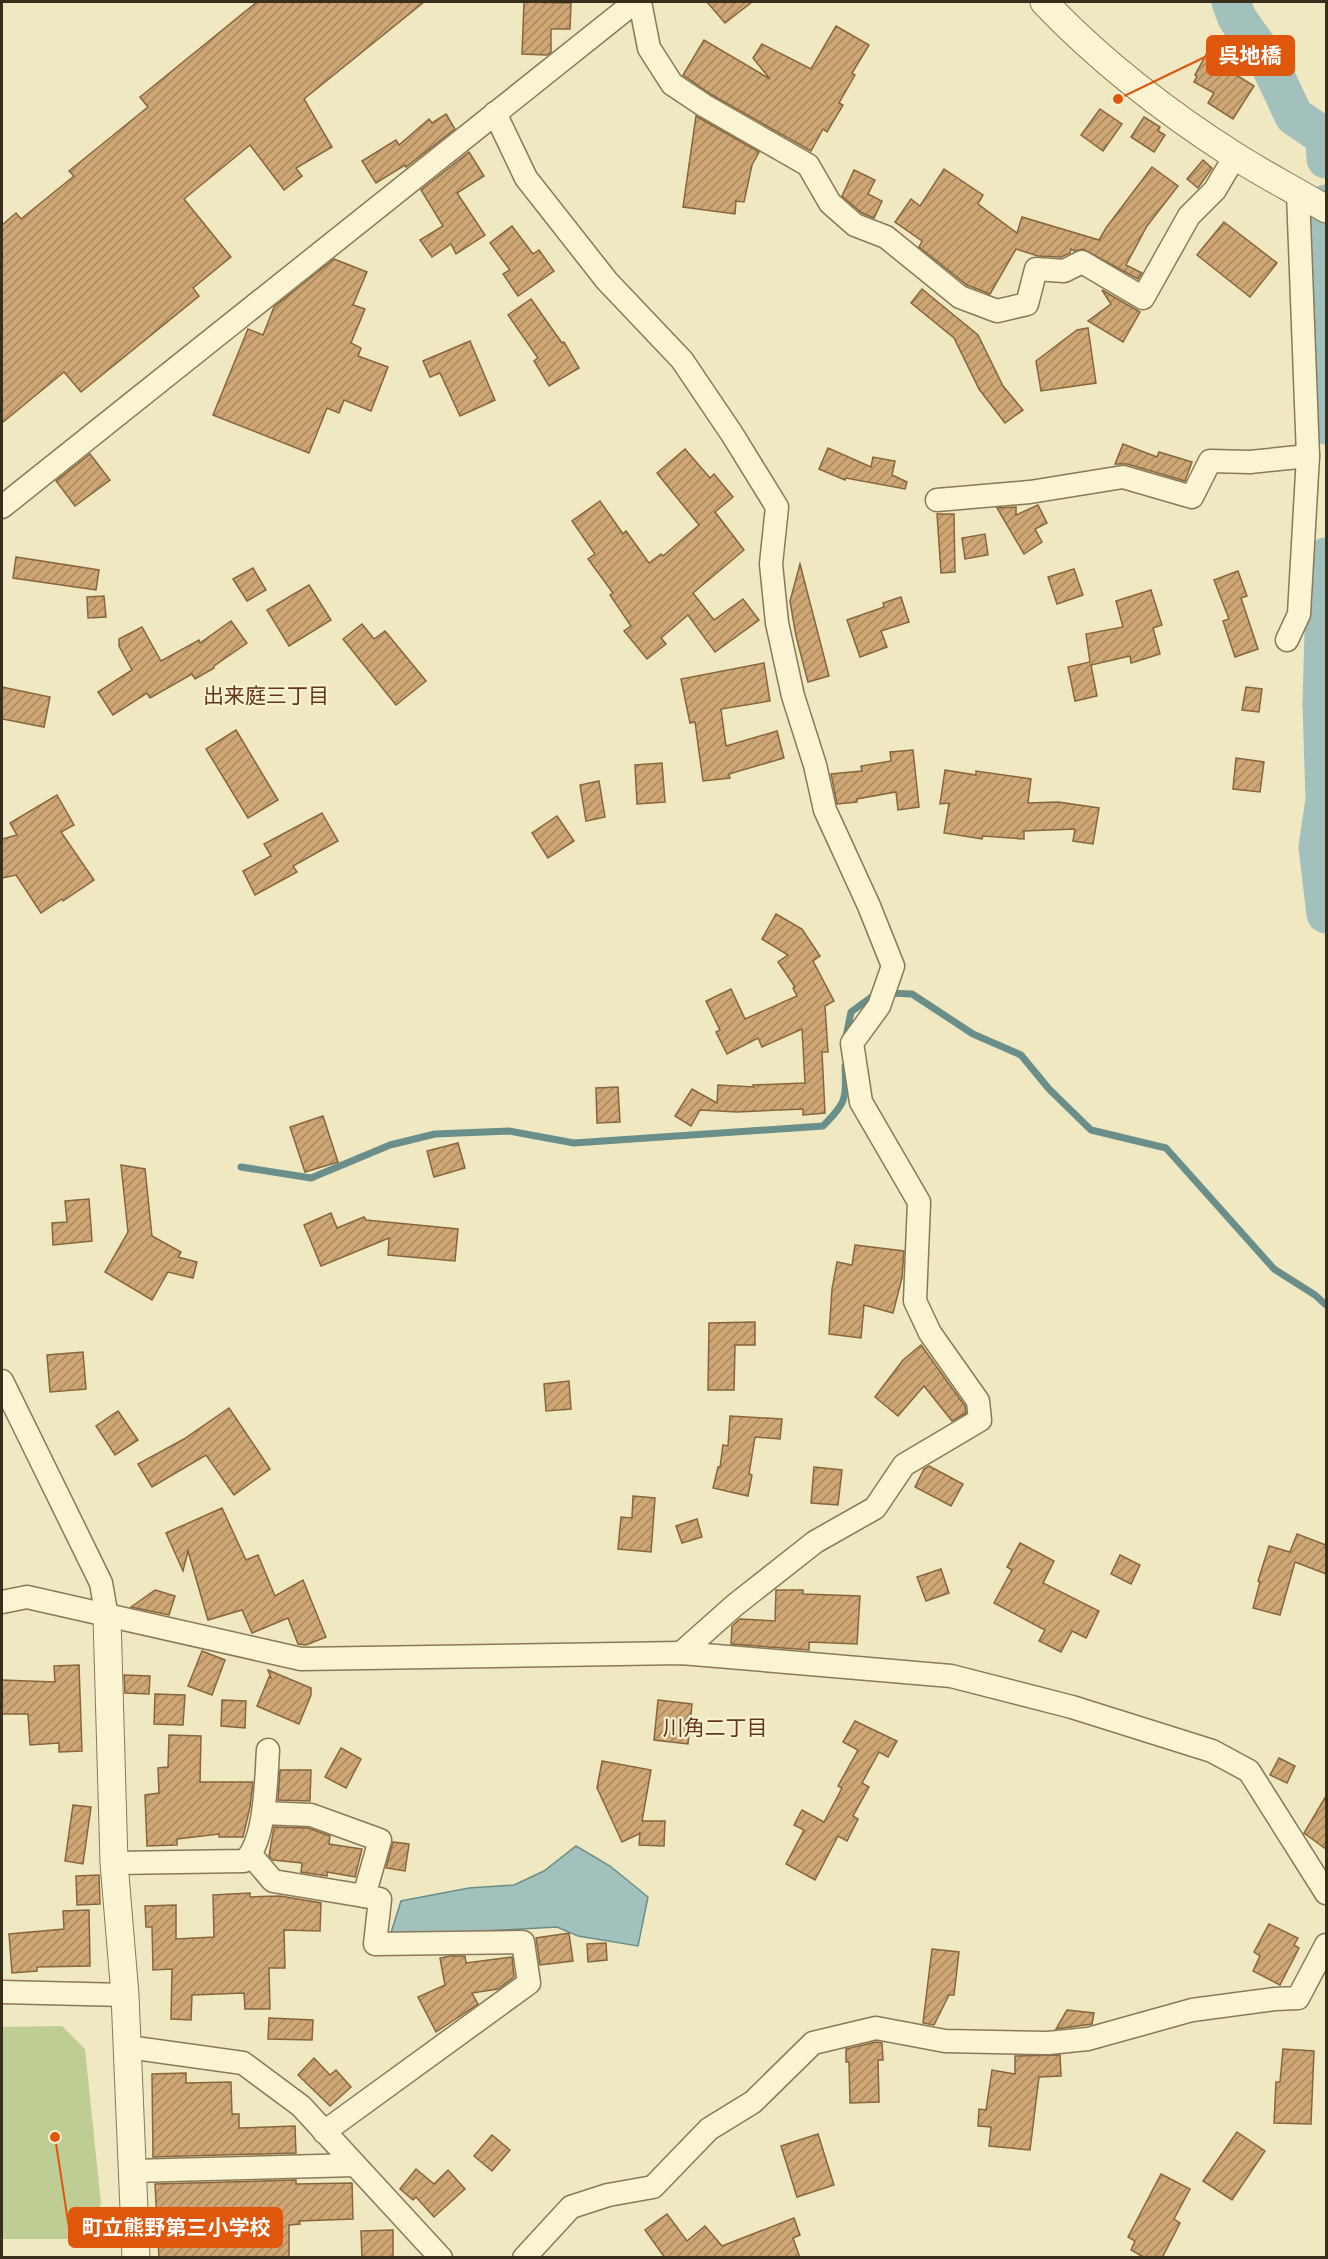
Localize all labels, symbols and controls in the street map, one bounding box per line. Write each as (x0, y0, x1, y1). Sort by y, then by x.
callout: 呉地橋 (1207, 36, 1294, 75)
text: 呉地橋 (1219, 39, 1282, 69)
district label: 出来庭三丁目 (203, 679, 329, 709)
district label: 川角二丁目 (663, 1711, 768, 1741)
callout: 町立熊野第三小学校 (69, 2208, 282, 2247)
text: 町立熊野第三小学校 (82, 2211, 271, 2241)

